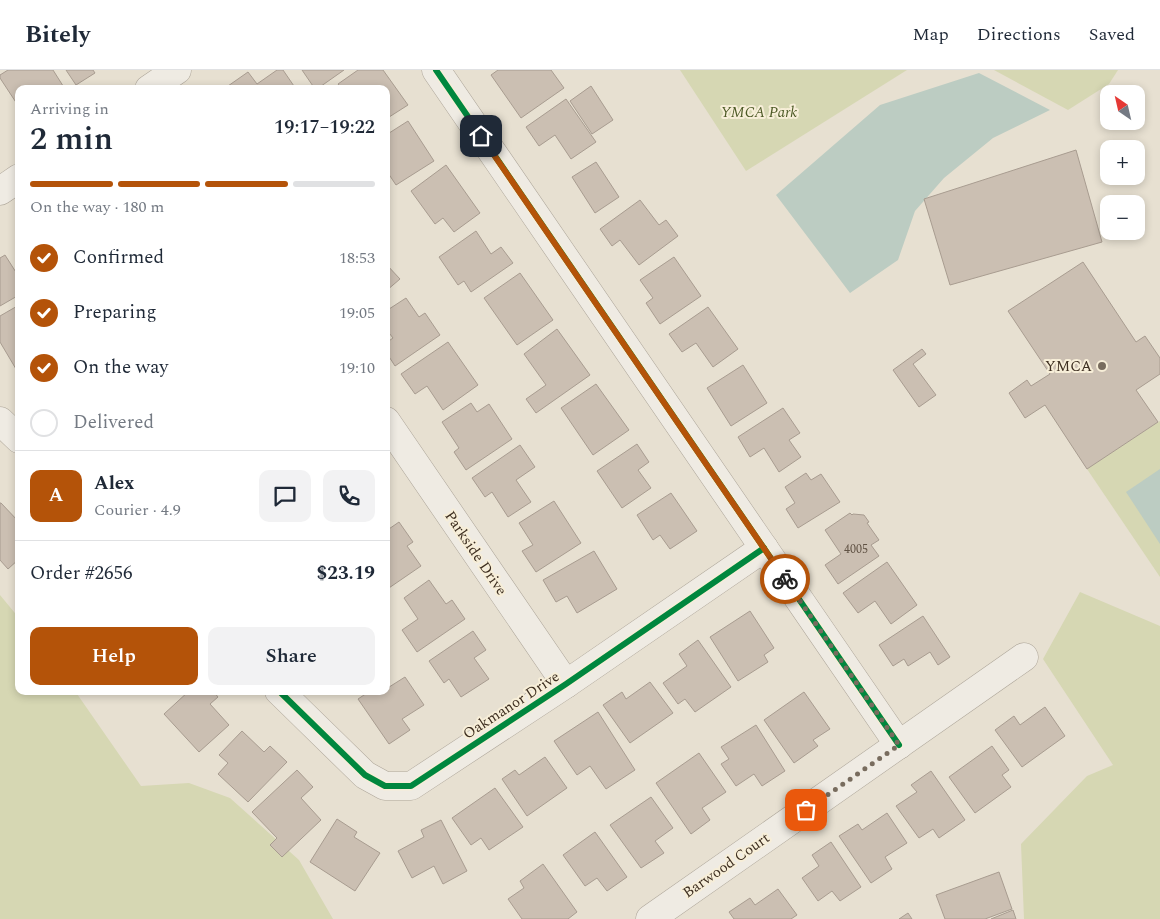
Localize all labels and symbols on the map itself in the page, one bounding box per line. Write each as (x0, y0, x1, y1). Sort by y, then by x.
north arrow (1100, 85, 1145, 130)
park label: YMCA Park (721, 101, 797, 124)
pin (460, 115, 502, 157)
place label: YMCA (1045, 355, 1092, 378)
marker: YMCA (1096, 360, 1108, 372)
street label: Parkside Drive (439, 506, 513, 600)
house number: 4005 (844, 540, 868, 559)
courier (760, 554, 810, 604)
street label: Oakmanor Drive (458, 666, 564, 745)
pin (785, 789, 827, 831)
street label: Barwood Court (678, 827, 775, 904)

